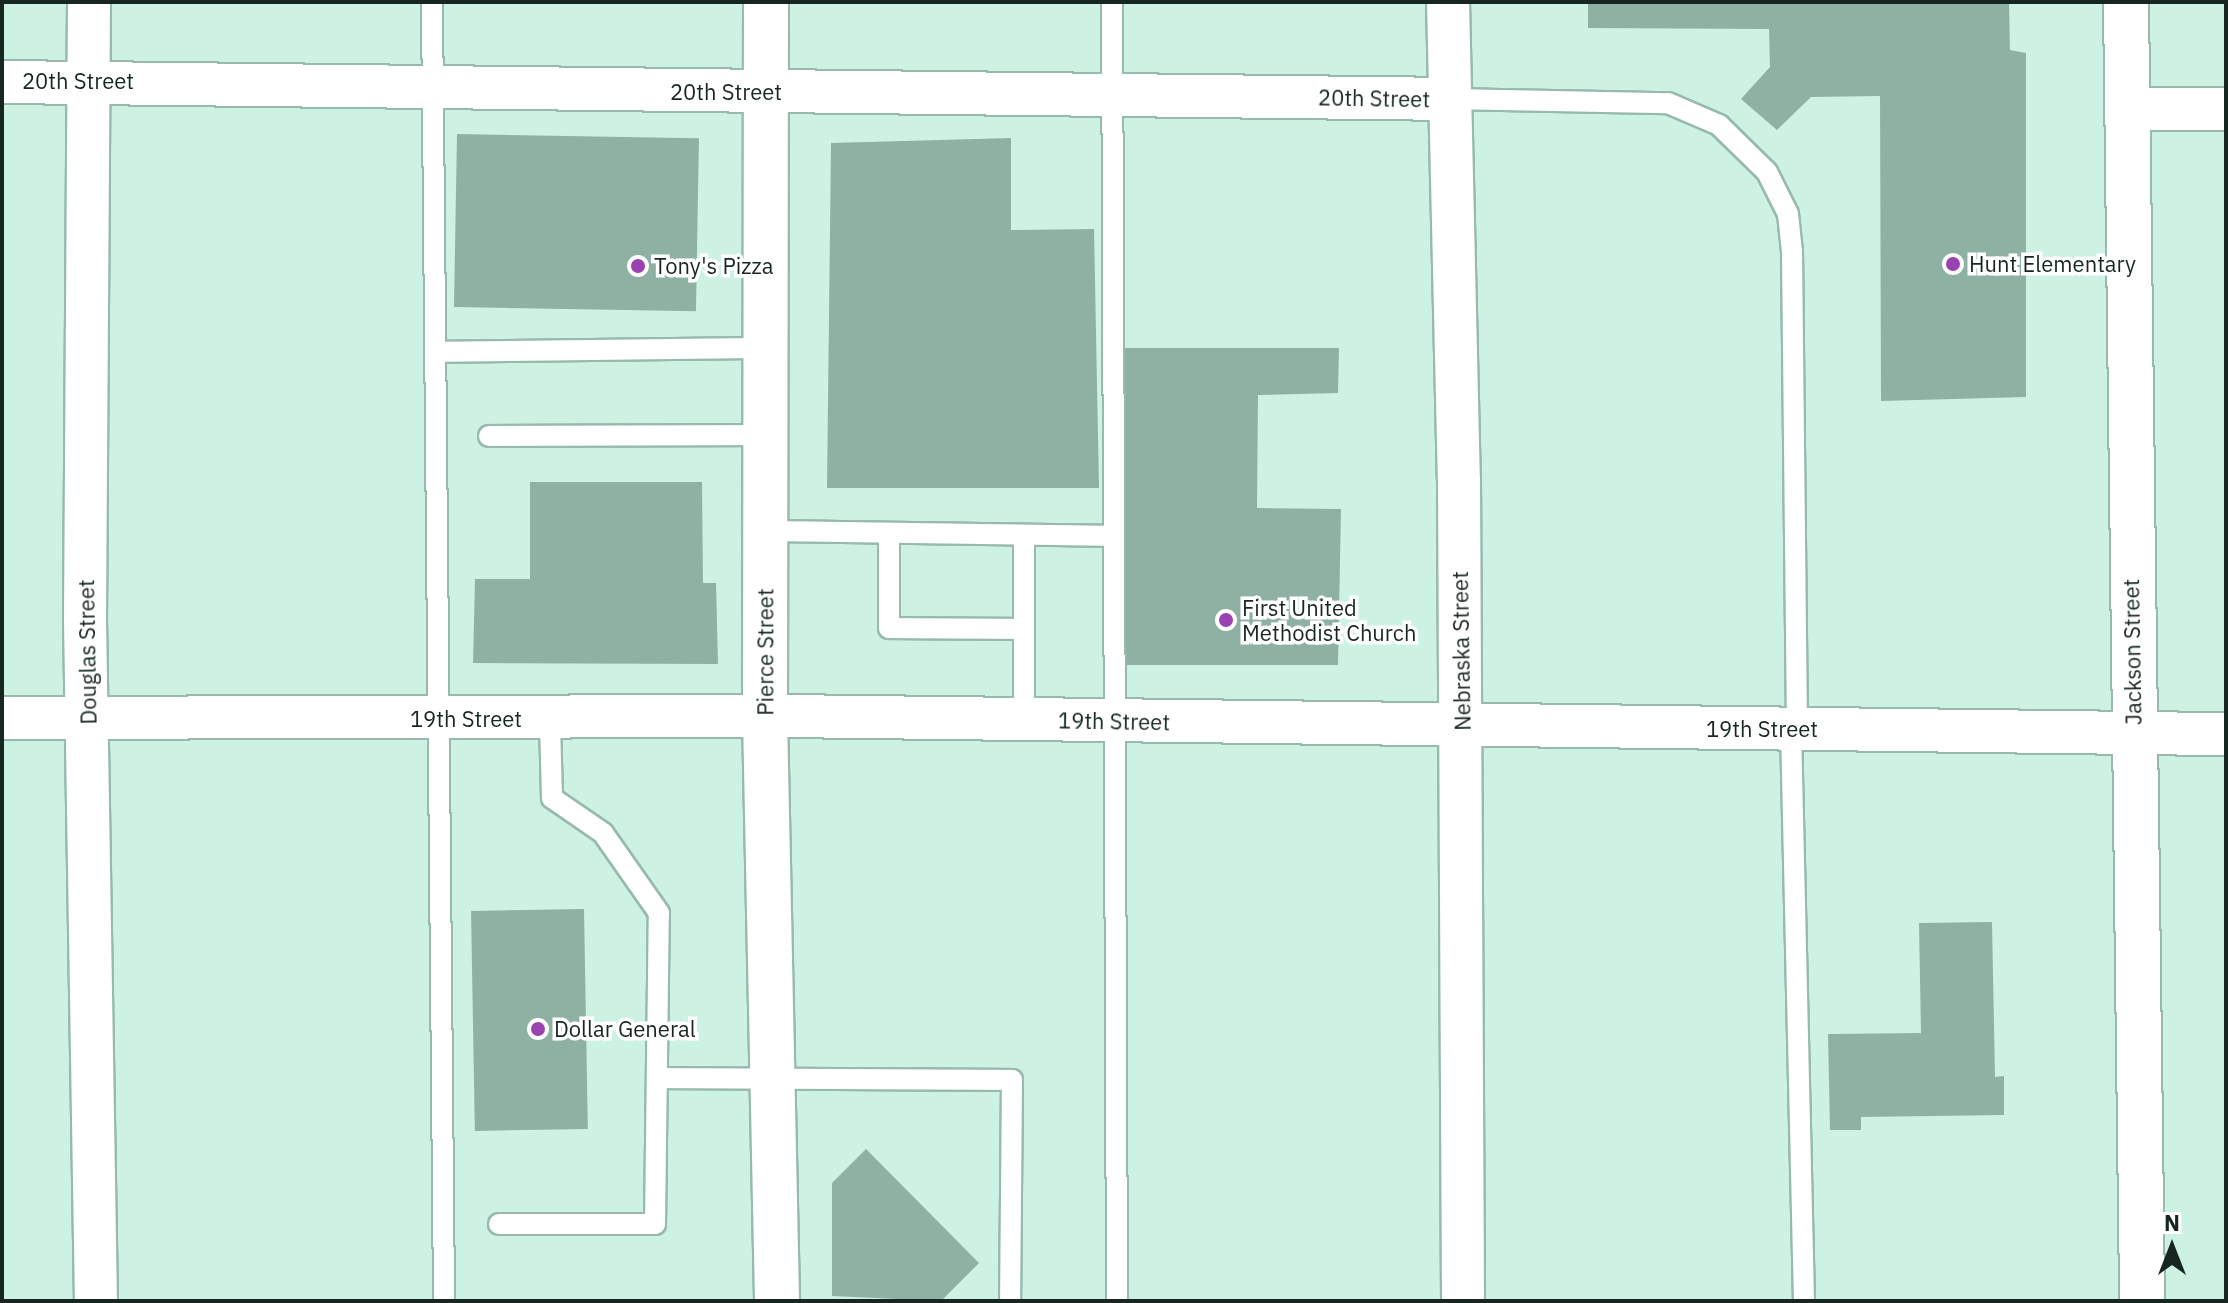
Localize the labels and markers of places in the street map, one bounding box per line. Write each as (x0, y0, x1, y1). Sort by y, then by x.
place label: Hunt Elementary (1969, 251, 2136, 277)
place label: Tony's Pizza (654, 253, 773, 279)
marker: Hunt Elementary (1944, 255, 1962, 273)
marker: Tony's Pizza (629, 257, 647, 275)
place label: First United Methodist Church (1242, 594, 1416, 646)
marker: First United Methodist Church (1217, 611, 1235, 629)
place label: Dollar General (554, 1016, 696, 1042)
marker: Dollar General (529, 1020, 547, 1038)

